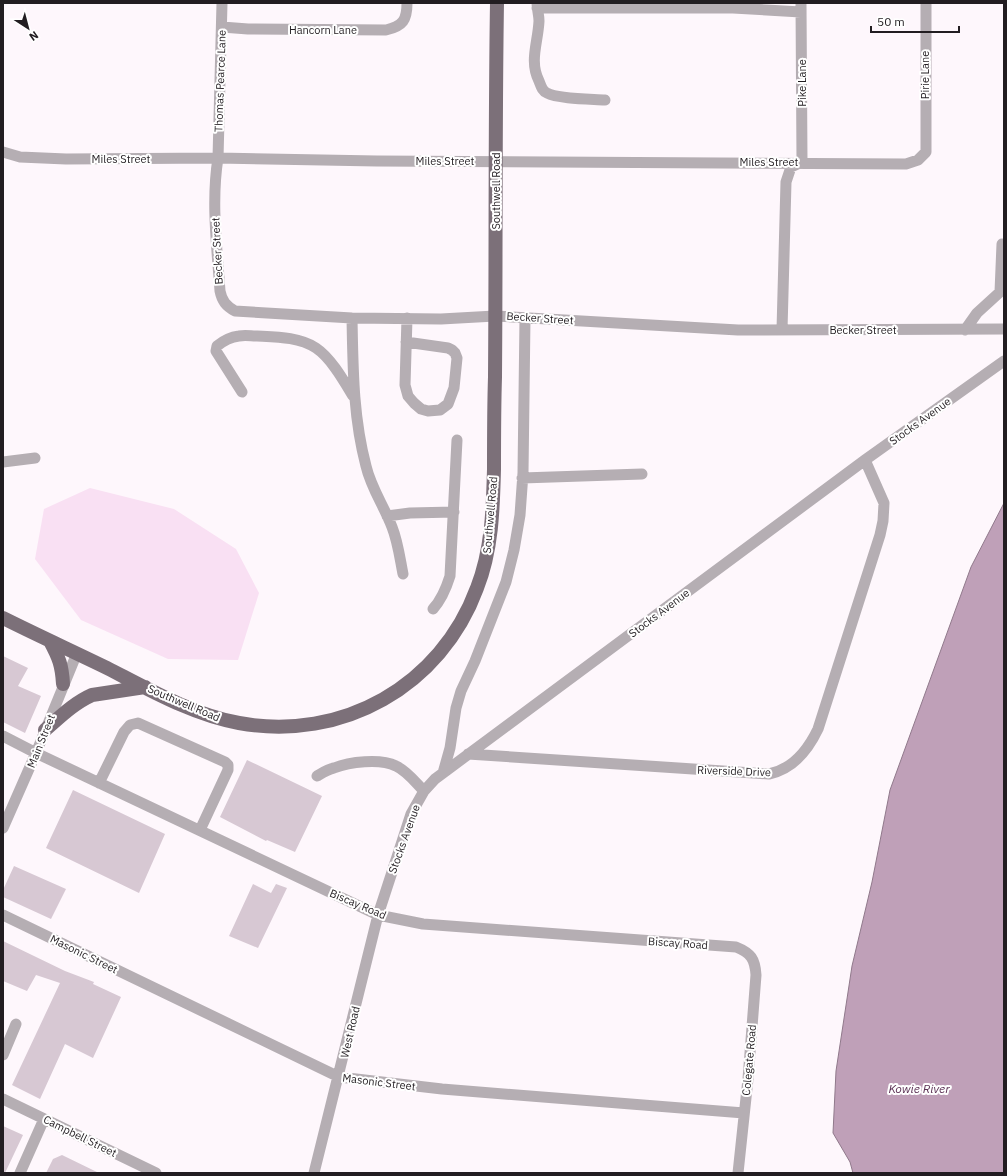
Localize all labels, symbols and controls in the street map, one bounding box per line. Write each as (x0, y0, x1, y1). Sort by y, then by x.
north arrow (8, 8, 48, 48)
scale bar (871, 8, 959, 34)
text: 50 m (877, 14, 905, 29)
street label: Hancorn Lane (289, 23, 357, 37)
text: N (27, 28, 41, 44)
street label: Thomas Pearce Lane (211, 30, 229, 132)
street label: Pirie Lane (918, 51, 932, 99)
street label: Pike Lane (795, 59, 809, 107)
street label: Miles Street (92, 152, 151, 166)
street label: Southwell Road (489, 152, 503, 230)
street label: Miles Street (416, 154, 475, 168)
street label: Miles Street (740, 155, 799, 169)
street label: Becker Street (208, 217, 226, 285)
street label: Becker Street (506, 309, 574, 327)
street label: Becker Street (829, 323, 897, 337)
street label: Stocks Avenue (887, 394, 953, 448)
street label: Southwell Road (480, 476, 500, 554)
street label: Stocks Avenue (626, 586, 692, 640)
street label: Southwell Road (146, 681, 222, 725)
street label: Main Street (24, 712, 58, 770)
street label: Riverside Drive (697, 763, 771, 779)
street label: Stocks Avenue (385, 803, 423, 875)
street label: Biscay Road (328, 886, 388, 922)
street label: Masonic Street (48, 932, 120, 976)
street label: Biscay Road (648, 934, 708, 952)
street label: West Road (337, 1005, 363, 1059)
street label: Colegate Road (739, 1024, 759, 1096)
street label: Masonic Street (342, 1071, 417, 1093)
water label: Kowie River (888, 1081, 950, 1096)
street label: Campbell Street (41, 1112, 119, 1160)

